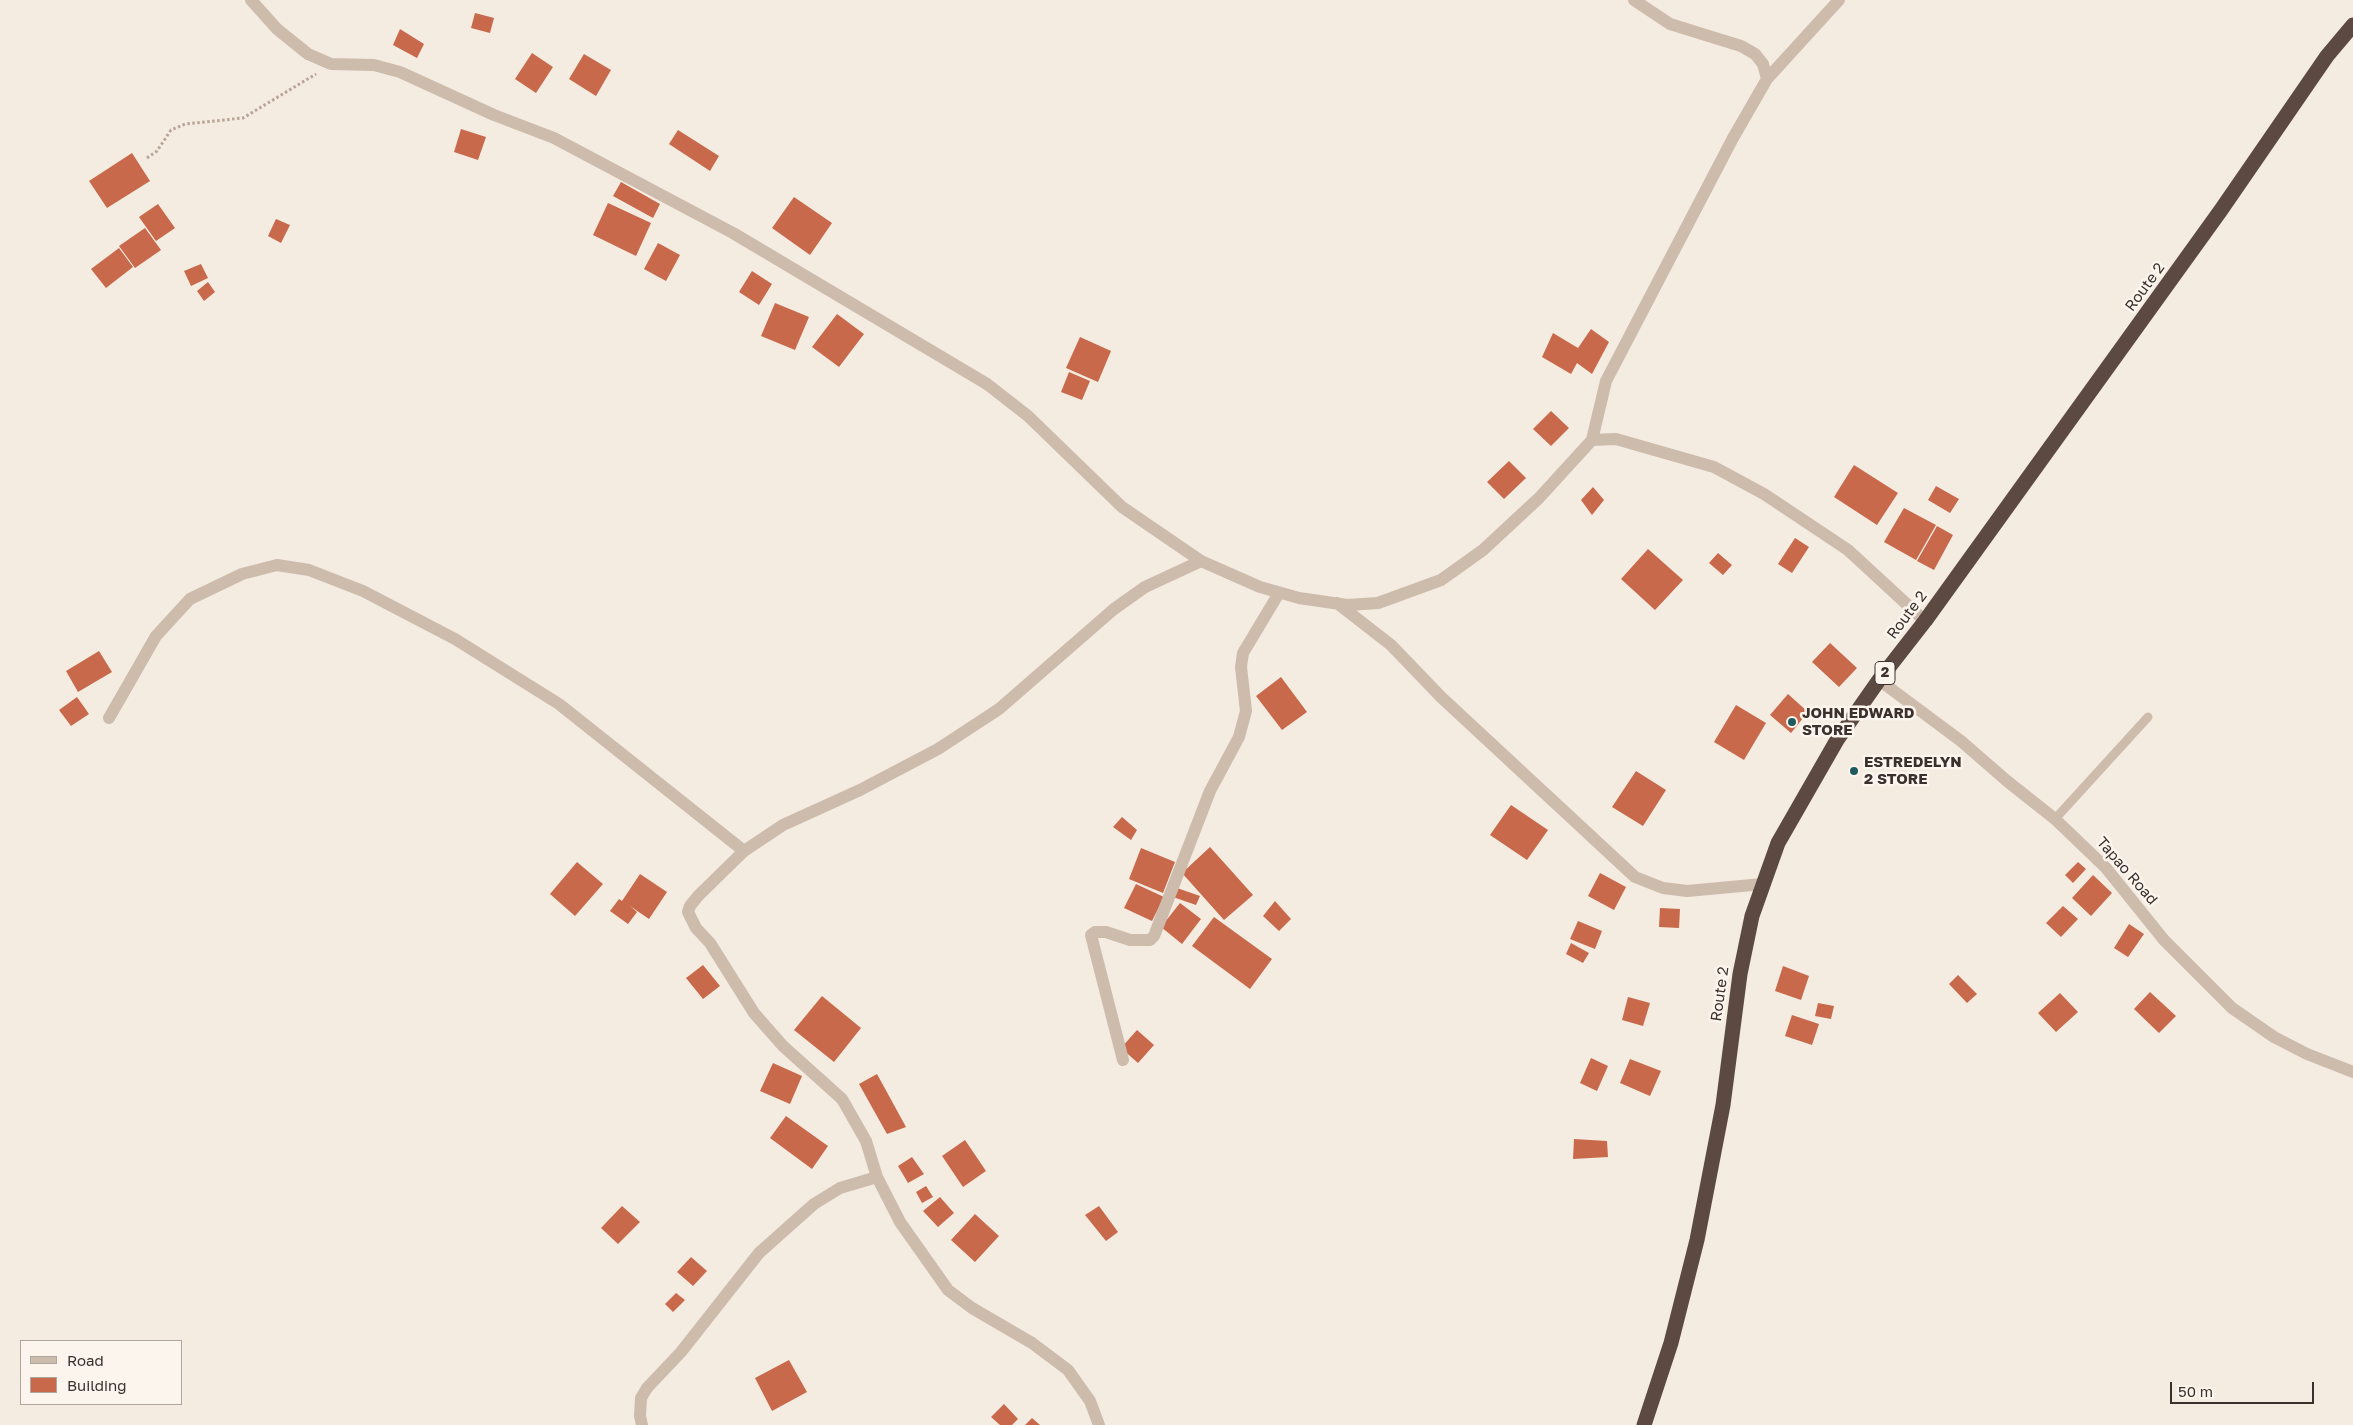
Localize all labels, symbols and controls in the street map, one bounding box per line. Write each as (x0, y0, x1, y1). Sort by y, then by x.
street label: Route 2 (2121, 259, 2169, 315)
street label: Route 2 (1883, 588, 1931, 642)
road number: 2 (1875, 661, 1895, 684)
place label: JOHN EDWARD STORE (1802, 704, 1915, 739)
marker: JOHN EDWARD STORE (1786, 716, 1798, 728)
place label: ESTREDELYN 2 STORE (1864, 753, 1962, 788)
marker: ESTREDELYN 2 STORE (1848, 765, 1860, 777)
street label: Tapao Road (2093, 834, 2161, 908)
street label: Route 2 (1707, 965, 1733, 1023)
legend (20, 1340, 182, 1405)
text: Road (67, 1351, 104, 1369)
scale bar (2173, 1372, 2317, 1404)
text: Building (67, 1376, 127, 1394)
text: 50 m (2178, 1382, 2213, 1400)

